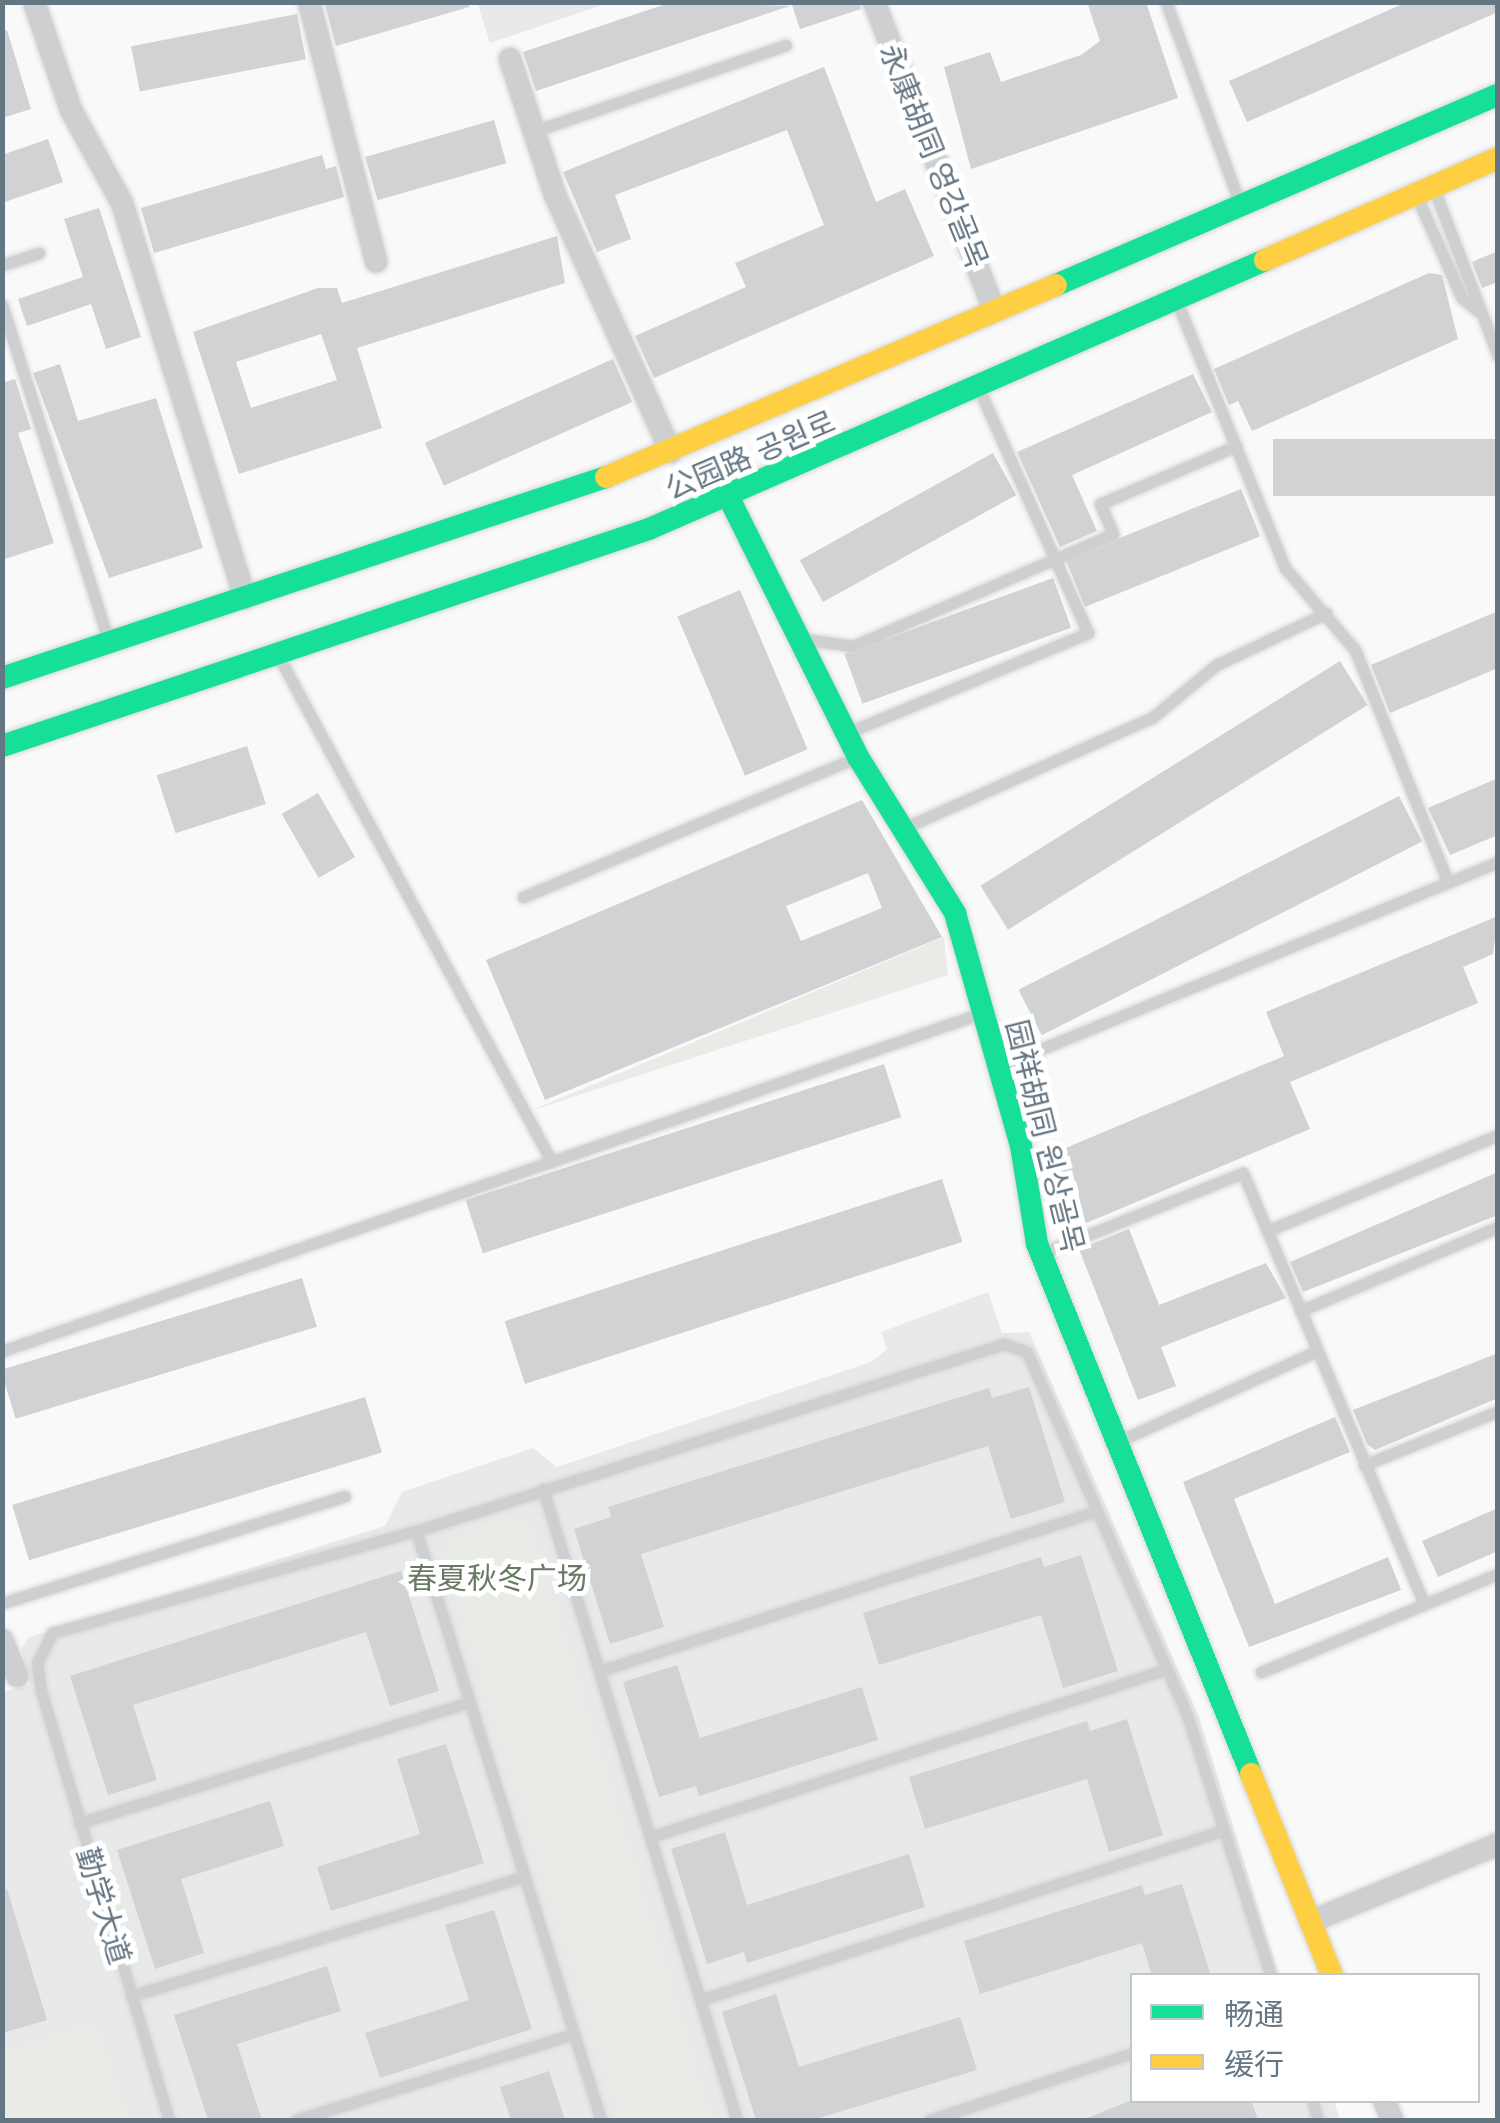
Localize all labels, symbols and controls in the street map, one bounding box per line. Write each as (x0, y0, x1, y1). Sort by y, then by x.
street label: 永康胡同 영강골목 (873, 39, 995, 273)
street label: 公园路 공원로 (660, 403, 840, 507)
street label: 园祥胡同 원상골목 (999, 1016, 1091, 1256)
park label: 春夏秋冬广场 (407, 1560, 587, 1596)
street label: 勤学大道 (69, 1843, 139, 1969)
legend (1130, 1973, 1480, 2103)
text: 畅通 (1224, 1995, 1284, 2033)
text: 缓行 (1224, 2045, 1284, 2083)

